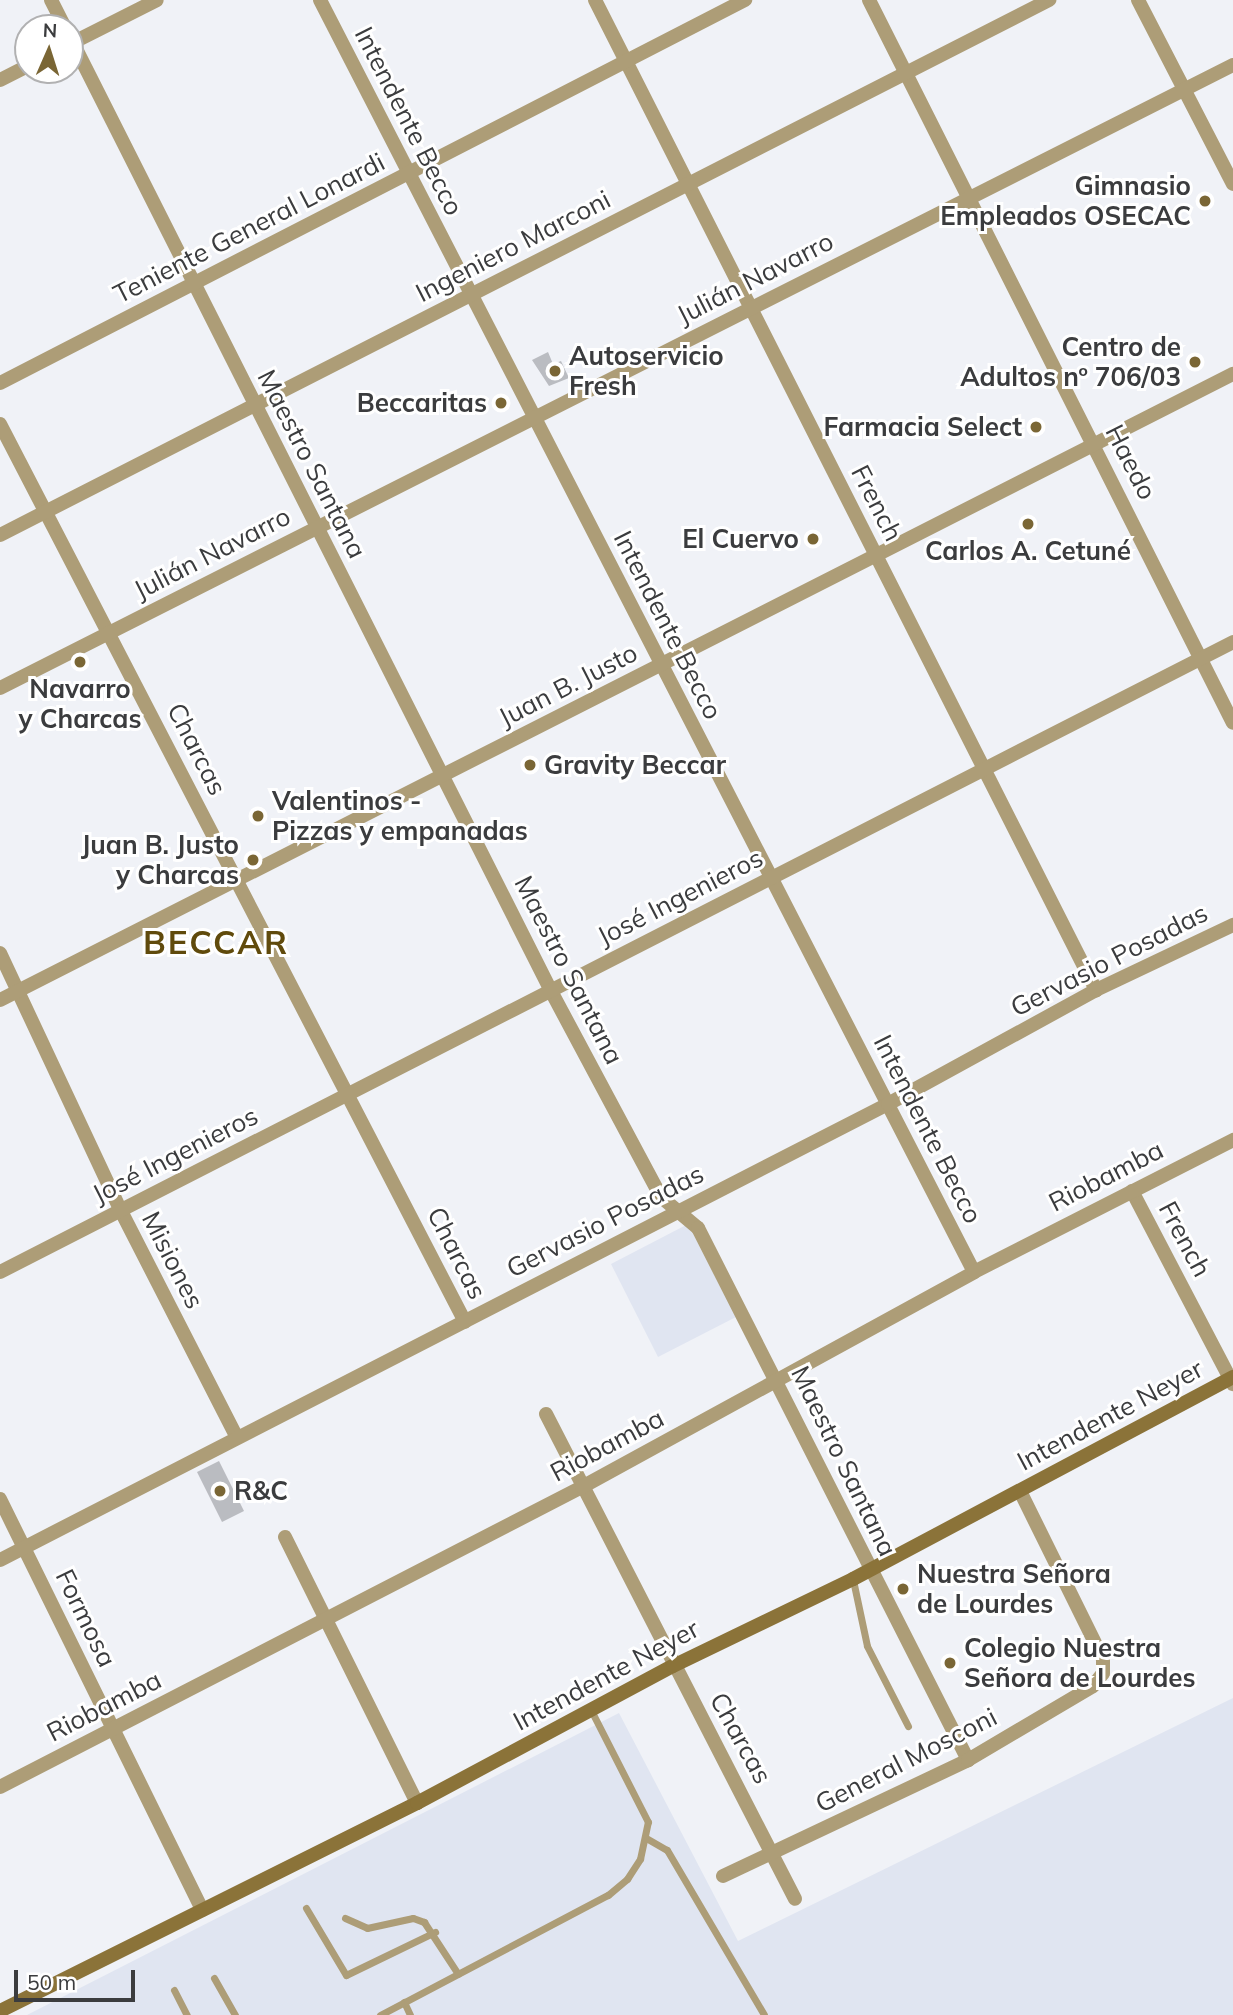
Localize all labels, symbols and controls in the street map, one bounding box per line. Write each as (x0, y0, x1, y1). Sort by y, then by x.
north arrow (14, 14, 84, 84)
text: N (42, 18, 58, 42)
street label: Intendente Becco (348, 22, 470, 220)
street label: Teniente General Lonardi (108, 146, 390, 310)
place label: Gimnasio Empleados OSECAC (940, 170, 1191, 232)
street label: Ingeniero Marconi (410, 183, 616, 309)
marker: Gimnasio Empleados OSECAC (1197, 193, 1213, 209)
street label: Julián Navarro (672, 225, 838, 331)
place label: Centro de Adultos nº 706/03 (960, 331, 1181, 392)
place label: Autoservicio Fresh (569, 340, 724, 402)
marker: Centro de Adultos nº 706/03 (1187, 354, 1203, 370)
marker: Autoservicio Fresh (547, 363, 563, 379)
street label: Maestro Santana (251, 365, 373, 563)
place label: Beccaritas (357, 387, 487, 419)
marker: Beccaritas (493, 395, 509, 411)
place label: Farmacia Select (824, 411, 1022, 443)
marker: Farmacia Select (1028, 419, 1044, 435)
street label: Haedo (1099, 419, 1163, 505)
street label: French (845, 460, 909, 546)
street label: Julián Navarro (129, 500, 295, 606)
marker: Carlos A. Cetuné (1020, 516, 1036, 532)
place label: El Cuervo (682, 523, 799, 555)
street label: Intendente Becco (607, 526, 729, 724)
marker: El Cuervo (805, 531, 821, 547)
place label: Carlos A. Cetuné (925, 535, 1131, 567)
street label: Juan B. Justo (493, 637, 643, 733)
marker: Navarro y Charcas (72, 654, 88, 670)
place label: Navarro y Charcas (18, 673, 142, 734)
street label: Charcas (161, 698, 233, 800)
place label: Gravity Beccar (544, 749, 726, 781)
marker: Gravity Beccar (522, 757, 538, 773)
place label: Valentinos - Pizzas y empanadas (272, 785, 528, 846)
marker: Valentinos - Pizzas y empanadas (250, 808, 266, 824)
place label: Juan B. Justo y Charcas (81, 829, 239, 890)
street label: José Ingenieros (592, 842, 768, 952)
marker: Juan B. Justo y Charcas (245, 852, 261, 868)
street label: Maestro Santana (508, 871, 630, 1069)
street label: Gervasio Posadas (1005, 897, 1213, 1023)
district label: BECCAR (144, 922, 288, 962)
street label: Intendente Becco (867, 1030, 989, 1228)
street label: José Ingenieros (87, 1100, 263, 1210)
street label: Riobamba (1044, 1134, 1168, 1218)
street label: Gervasio Posadas (501, 1158, 709, 1284)
street label: French (1152, 1196, 1218, 1282)
street label: Charcas (421, 1202, 493, 1304)
street label: Misiones (135, 1206, 211, 1314)
street label: Intendente Neyer (1012, 1353, 1208, 1477)
street label: Maestro Santana (785, 1361, 903, 1561)
street label: Riobamba (545, 1402, 669, 1488)
place label: R&C (234, 1475, 288, 1507)
marker: R&C (212, 1483, 228, 1499)
place label: Nuestra Señora de Lourdes (917, 1558, 1111, 1620)
street label: Formosa (49, 1564, 123, 1672)
marker: Nuestra Señora de Lourdes (895, 1581, 911, 1597)
street label: Intendente Neyer (508, 1613, 704, 1737)
place label: Colegio Nuestra Señora de Lourdes (964, 1632, 1196, 1694)
marker: Colegio Nuestra Señora de Lourdes (942, 1655, 958, 1671)
street label: Riobamba (42, 1664, 166, 1748)
street label: Charcas (703, 1687, 779, 1789)
street label: General Mosconi (810, 1701, 1002, 1819)
scale bar (18, 1955, 138, 1999)
text: 50 m (27, 1969, 76, 1995)

